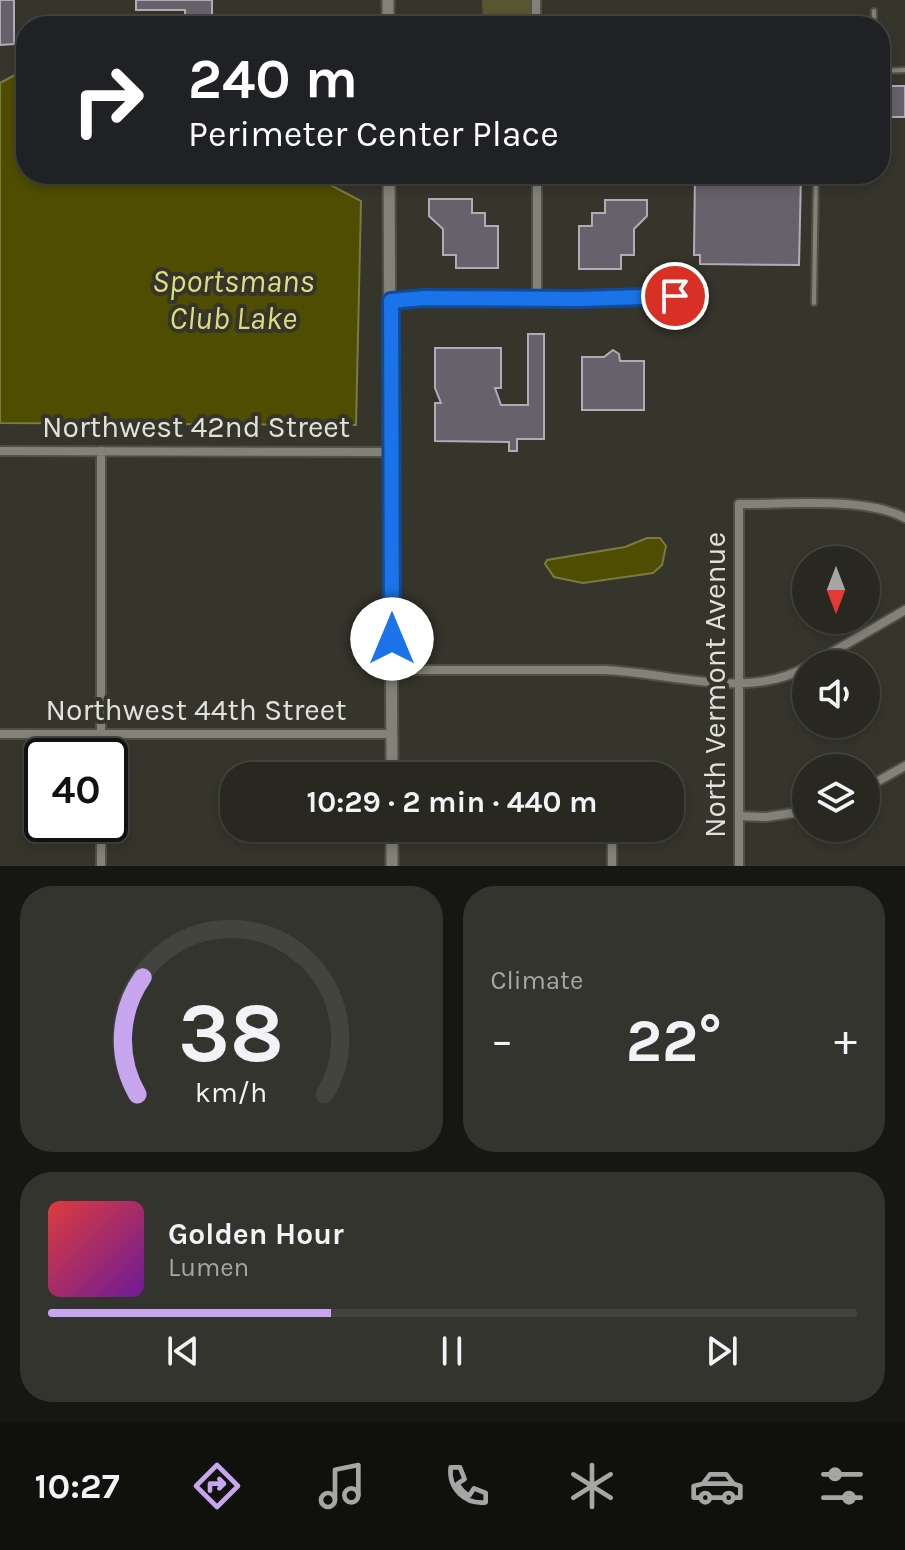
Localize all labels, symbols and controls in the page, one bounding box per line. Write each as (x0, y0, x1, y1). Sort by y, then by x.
text: 240 m (188, 46, 358, 111)
icon: right (56, 48, 160, 152)
text: Perimeter Center Place (188, 113, 559, 155)
pin (641, 262, 709, 330)
water label: Sportsmans Club Lake (152, 263, 314, 337)
icon: arrive (653, 274, 697, 318)
street label: Northwest 42nd Street (42, 409, 350, 445)
street label: North Vermont Avenue (697, 532, 733, 838)
north arrow (792, 546, 880, 634)
map controls (792, 546, 880, 842)
position arrow (350, 597, 434, 681)
button: sound (792, 650, 880, 738)
street label: Northwest 44th Street (46, 692, 346, 728)
speed limit sign: 40 (24, 738, 128, 842)
button: layers (792, 754, 880, 842)
text: 10:29 · 2 min · 440 m (307, 784, 597, 820)
text: Climate (491, 965, 583, 996)
text: 38 (178, 985, 284, 1082)
text: 22° (626, 1006, 722, 1076)
text: − (491, 1015, 514, 1066)
text: + (834, 1015, 857, 1066)
text: km/h (195, 1076, 267, 1109)
text: Golden Hour (168, 1216, 344, 1252)
text: Lumen (168, 1252, 249, 1283)
icon: previous (161, 1329, 205, 1373)
icon: pause (430, 1329, 474, 1373)
icon: next (700, 1329, 744, 1373)
icon: directions (189, 1458, 245, 1514)
icon: music (314, 1458, 370, 1514)
icon: phone (439, 1458, 495, 1514)
icon: climate (564, 1458, 620, 1514)
icon: car (689, 1458, 745, 1514)
icon: filters (814, 1458, 870, 1514)
text: 10:27 (35, 1465, 120, 1507)

